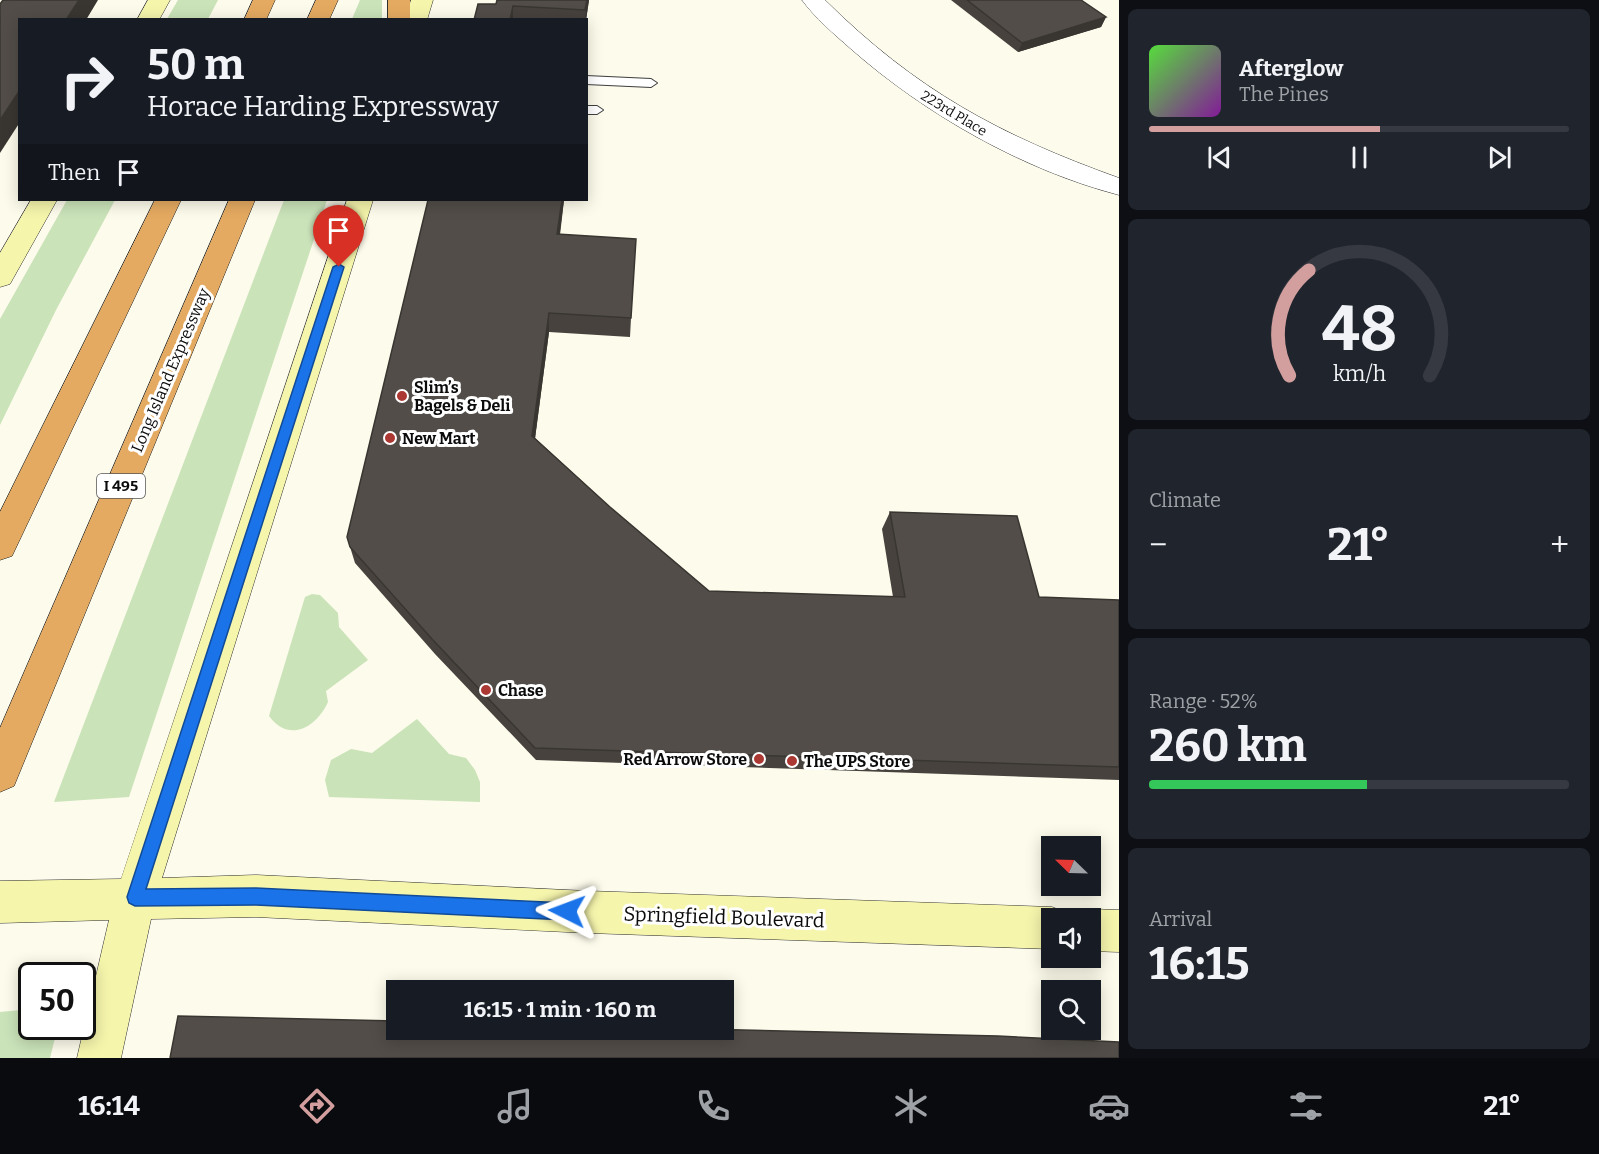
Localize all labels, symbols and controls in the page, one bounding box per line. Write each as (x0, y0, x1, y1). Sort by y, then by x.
text: 50 m (147, 40, 244, 90)
icon: right (48, 42, 126, 120)
text: Afterglow (1239, 55, 1343, 82)
text: The Pines (1239, 82, 1329, 106)
street label: 223rd Place (918, 87, 990, 140)
text: Horace Harding Expressway (147, 91, 499, 123)
icon: previous (1203, 141, 1236, 174)
icon: pause (1343, 141, 1376, 174)
icon: next (1483, 141, 1516, 174)
icon: arrive (112, 156, 145, 189)
text: Then (48, 159, 100, 186)
pin (313, 205, 364, 267)
icon: arrive (322, 214, 355, 247)
street label: Long Island Expressway (127, 285, 214, 455)
text: 48 (1321, 292, 1397, 367)
text: km/h (1332, 362, 1386, 388)
place label: Slim’s Bagels & Deli (414, 378, 510, 415)
marker: Slim’s Bagels & Deli (395, 389, 409, 403)
place label: New Mart (402, 429, 476, 448)
marker: New Mart (383, 431, 397, 445)
road number: I 495 (97, 474, 145, 498)
text: Climate (1149, 488, 1221, 512)
text: 21° (1327, 518, 1390, 572)
text: − (1149, 525, 1167, 565)
text: + (1550, 525, 1569, 565)
place label: Chase (498, 681, 544, 700)
marker: Chase (479, 683, 493, 697)
text: Range · 52% (1149, 689, 1258, 713)
text: 260 km (1149, 719, 1307, 773)
place label: Red Arrow Store (623, 750, 747, 769)
marker: Red Arrow Store (752, 752, 766, 766)
place label: The UPS Store (804, 752, 910, 771)
marker: The UPS Store (785, 754, 799, 768)
north arrow (1041, 836, 1101, 896)
map controls (1041, 836, 1101, 1040)
position arrow (535, 879, 599, 943)
street label: Springfield Boulevard (623, 901, 825, 933)
text: Arrival (1149, 907, 1212, 931)
button: sound (1041, 908, 1101, 968)
text: 16:15 (1149, 937, 1250, 991)
speed limit sign: 50 (18, 962, 96, 1040)
button: search (1041, 980, 1101, 1040)
text: 16:15 · 1 min · 160 m (464, 996, 656, 1023)
icon: directions (296, 1085, 338, 1127)
icon: music (494, 1085, 536, 1127)
icon: phone (692, 1085, 734, 1127)
icon: climate (890, 1085, 932, 1127)
icon: car (1088, 1085, 1130, 1127)
icon: filters (1285, 1085, 1327, 1127)
text: 16:14 (78, 1090, 140, 1122)
text: 21° (1483, 1090, 1521, 1122)

